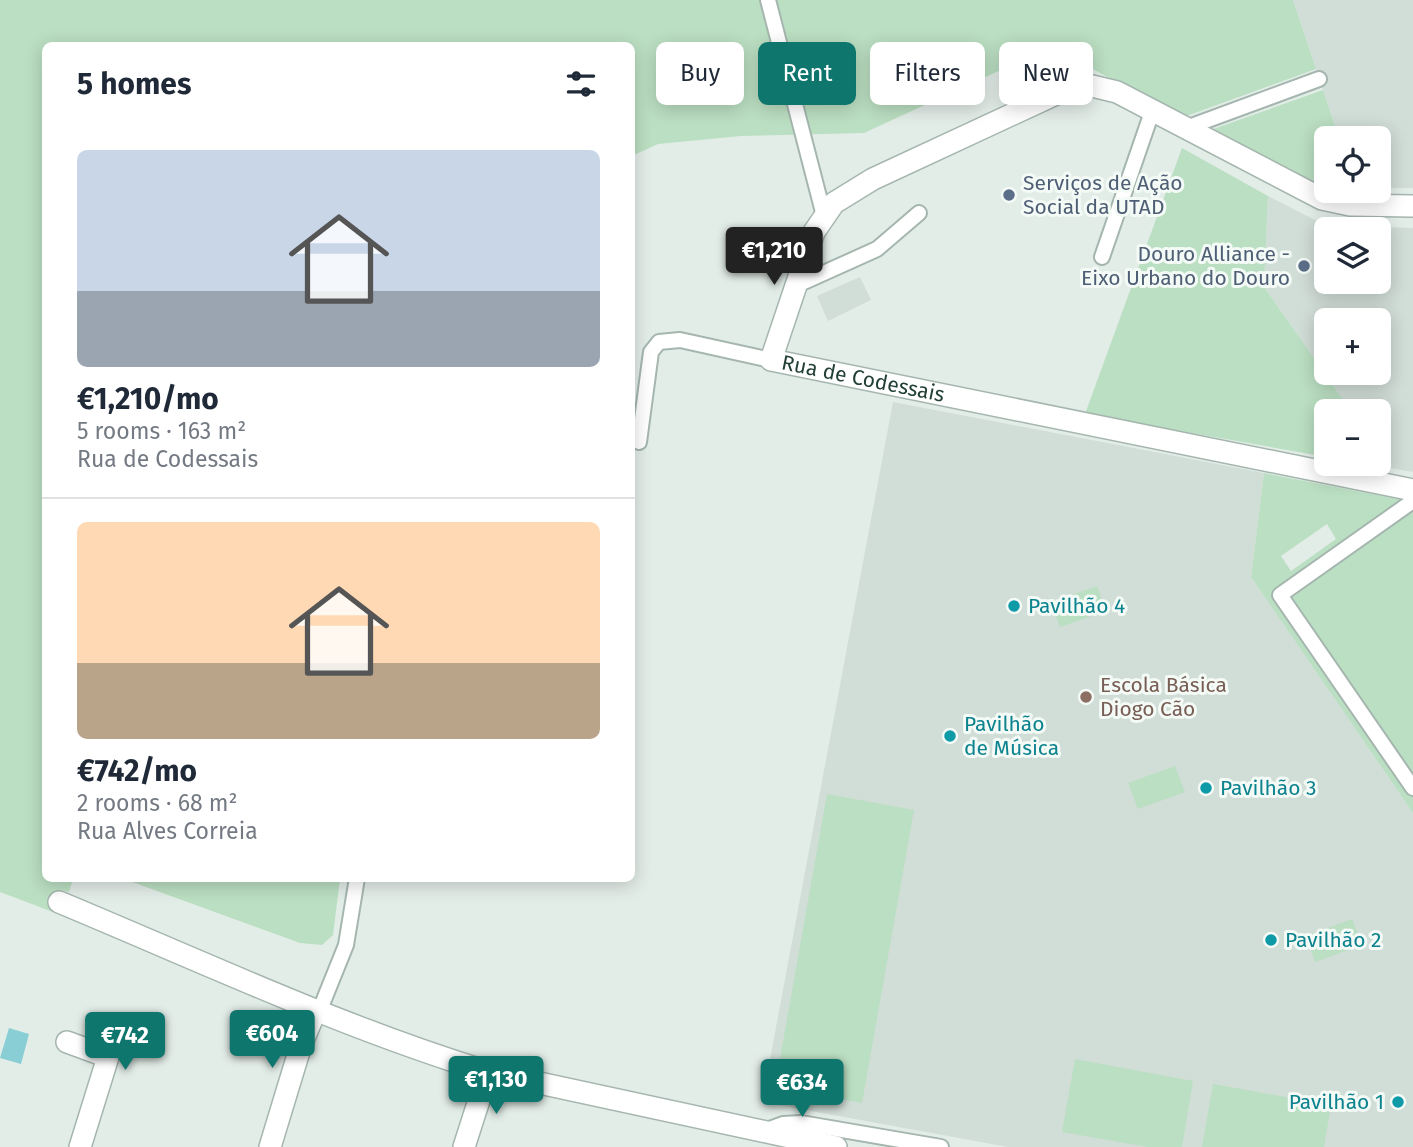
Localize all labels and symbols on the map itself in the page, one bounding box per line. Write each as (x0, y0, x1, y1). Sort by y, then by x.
place label: Serviços de Ação Social da UTAD (1023, 170, 1183, 220)
marker: Serviços de Ação Social da UTAD (1001, 187, 1017, 203)
pin: €1,210 (717, 228, 831, 287)
place label: Douro Alliance - Eixo Urbano do Douro (1081, 241, 1290, 291)
marker: Douro Alliance - Eixo Urbano do Douro (1296, 258, 1312, 274)
street label: Rua de Codessais (779, 349, 947, 408)
place label: Pavilhão 4 (1028, 593, 1125, 619)
marker: Pavilhão 4 (1006, 598, 1022, 614)
place label: Escola Básica Diogo Cão (1100, 672, 1227, 722)
marker: Escola Básica Diogo Cão (1078, 689, 1094, 705)
place label: Pavilhão de Música (964, 711, 1059, 761)
marker: Pavilhão de Música (942, 728, 958, 744)
place label: Pavilhão 3 (1220, 775, 1317, 801)
marker: Pavilhão 3 (1198, 780, 1214, 796)
place label: Pavilhão 2 (1285, 927, 1382, 953)
marker: Pavilhão 2 (1263, 932, 1279, 948)
pin: €604 (231, 1010, 313, 1070)
pin: €742 (84, 1012, 166, 1072)
pin: €1,130 (439, 1056, 553, 1116)
pin: €634 (761, 1060, 843, 1119)
place label: Pavilhão 1 (1289, 1089, 1384, 1115)
marker: Pavilhão 1 (1390, 1094, 1406, 1110)

